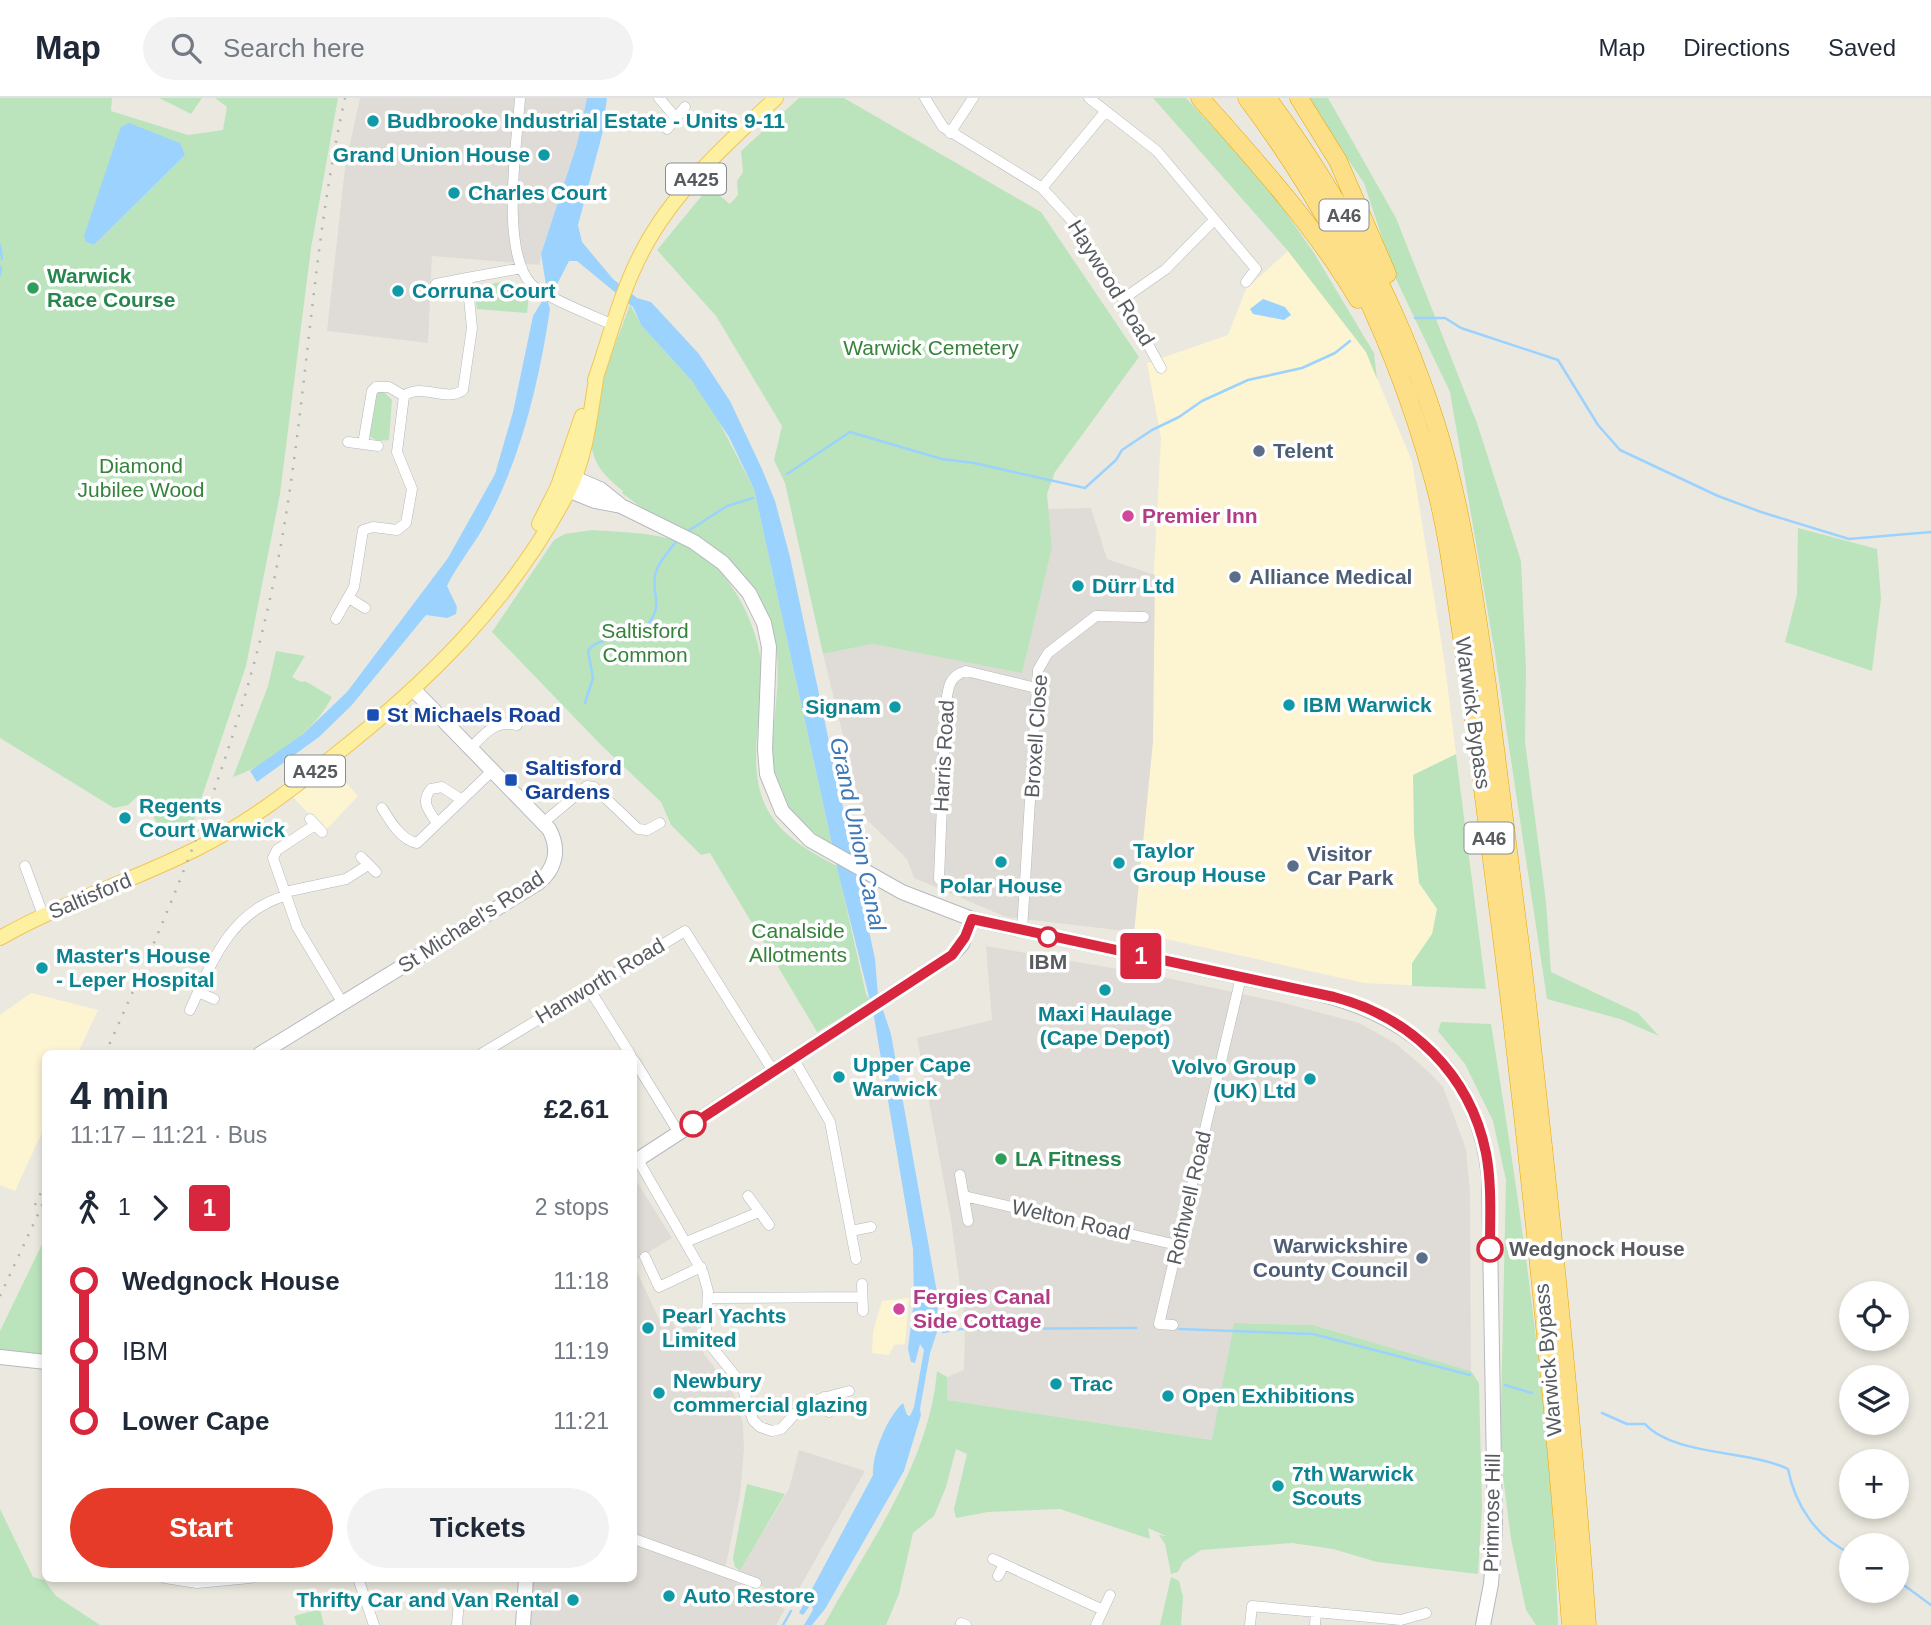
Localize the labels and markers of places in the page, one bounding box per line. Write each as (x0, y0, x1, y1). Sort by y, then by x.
place label: Budbrooke Industrial Estate - Units 9-11 (387, 109, 785, 132)
marker: Budbrooke Industrial Estate - Units 9-11 (365, 113, 381, 129)
place label: Grand Union House (333, 143, 530, 166)
marker: Grand Union House (536, 147, 552, 163)
place label: Charles Court (468, 181, 607, 204)
marker: Charles Court (446, 185, 462, 201)
place label: Warwick Race Course (47, 264, 175, 311)
place label: Corruna Court (412, 279, 556, 302)
marker: Warwick Race Course (25, 280, 41, 296)
marker: Corruna Court (390, 283, 406, 299)
place label: Telent (1273, 439, 1333, 462)
marker: Telent (1251, 443, 1267, 459)
place label: Premier Inn (1142, 504, 1258, 527)
marker: Premier Inn (1120, 508, 1136, 524)
place label: Alliance Medical (1249, 565, 1412, 588)
marker: Alliance Medical (1227, 569, 1243, 585)
place label: Dürr Ltd (1092, 574, 1175, 597)
marker: Dürr Ltd (1070, 578, 1086, 594)
place label: IBM Warwick (1303, 693, 1432, 716)
place label: Signam (805, 695, 881, 718)
marker: IBM Warwick (1281, 697, 1297, 713)
marker: Signam (887, 699, 903, 715)
place label: St Michaels Road (387, 703, 561, 726)
marker: St Michaels Road (365, 707, 381, 723)
place label: Saltisford Gardens (525, 756, 622, 803)
marker: Saltisford Gardens (503, 772, 519, 788)
place label: Regents Court Warwick (139, 794, 286, 841)
marker: Regents Court Warwick (117, 810, 133, 826)
place label: Taylor Group House (1133, 839, 1266, 886)
place label: Visitor Car Park (1307, 842, 1394, 889)
marker: Polar House (993, 854, 1009, 870)
marker: Taylor Group House (1111, 855, 1127, 871)
marker: Visitor Car Park (1285, 858, 1301, 874)
place label: Polar House (940, 874, 1062, 897)
marker: IBM (1038, 927, 1058, 947)
place label: Master's House - Leper Hospital (56, 944, 215, 991)
place label: IBM (1029, 950, 1067, 973)
marker: Master's House - Leper Hospital (34, 960, 50, 976)
marker: Maxi Haulage (Cape Depot) (1097, 982, 1113, 998)
place label: Maxi Haulage (Cape Depot) (1038, 1002, 1172, 1049)
place label: Upper Cape Warwick (853, 1053, 971, 1100)
place label: Volvo Group (UK) Ltd (1172, 1055, 1296, 1102)
marker: Upper Cape Warwick (831, 1069, 847, 1085)
marker: Volvo Group (UK) Ltd (1302, 1071, 1318, 1087)
unlabelled marker (680, 1111, 706, 1137)
place label: LA Fitness (1015, 1147, 1122, 1170)
marker: LA Fitness (993, 1151, 1009, 1167)
place label: Warwickshire County Council (1253, 1234, 1408, 1281)
marker: Wedgnock House (1477, 1236, 1503, 1262)
place label: Wedgnock House (1509, 1237, 1685, 1260)
marker: Warwickshire County Council (1414, 1250, 1430, 1266)
place label: Fergies Canal Side Cottage (913, 1285, 1051, 1332)
marker: Fergies Canal Side Cottage (891, 1301, 907, 1317)
place label: Pearl Yachts Limited (662, 1304, 787, 1351)
marker: Pearl Yachts Limited (640, 1320, 656, 1336)
place label: Newbury commercial glazing (673, 1369, 868, 1416)
place label: Trac (1070, 1372, 1114, 1395)
marker: Trac (1048, 1376, 1064, 1392)
place label: Open Exhibitions (1182, 1384, 1355, 1407)
marker: Newbury commercial glazing (651, 1385, 667, 1401)
marker: Open Exhibitions (1160, 1388, 1176, 1404)
place label: 7th Warwick Scouts (1292, 1462, 1414, 1509)
marker: 7th Warwick Scouts (1270, 1478, 1286, 1494)
place label: Auto Restore (683, 1584, 815, 1607)
place label: Thrifty Car and Van Rental (296, 1588, 559, 1611)
marker: Auto Restore (661, 1588, 677, 1604)
marker: Thrifty Car and Van Rental (565, 1592, 581, 1608)

